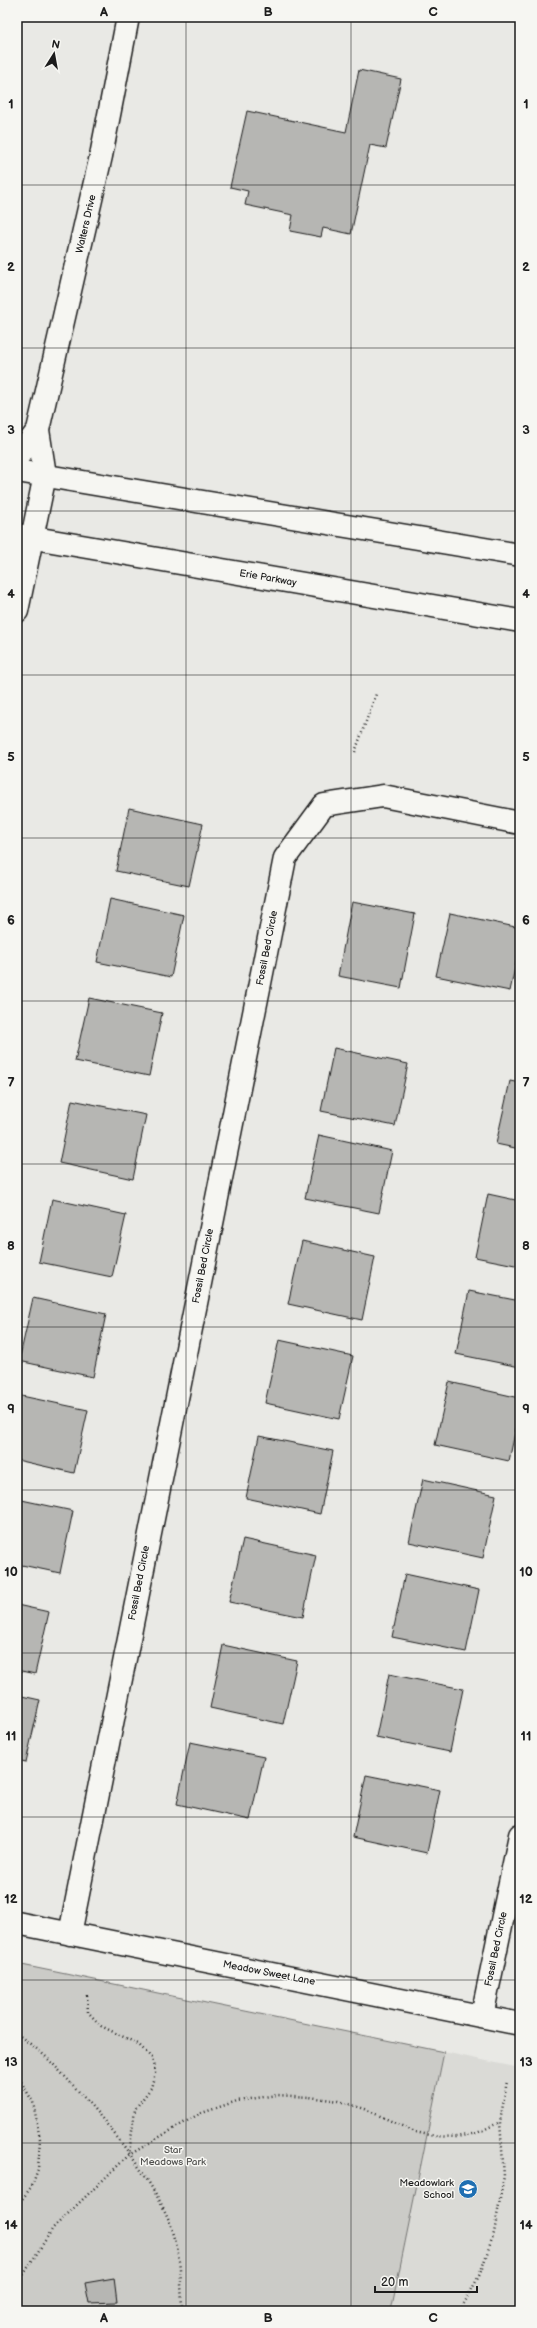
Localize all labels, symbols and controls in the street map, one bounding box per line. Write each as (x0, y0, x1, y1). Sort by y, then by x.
text: A (99, 4, 108, 20)
text: B (263, 4, 273, 20)
text: C (428, 4, 438, 20)
north arrow (34, 34, 74, 74)
text: N (51, 38, 61, 52)
text: 1 (8, 96, 14, 112)
text: 1 (523, 96, 529, 112)
street label: Walters Drive (73, 193, 99, 255)
text: 2 (7, 259, 15, 275)
text: 2 (522, 259, 530, 275)
text: 3 (7, 422, 15, 438)
text: 3 (522, 422, 530, 438)
street label: Erie Parkway (238, 567, 298, 589)
text: 4 (7, 586, 15, 602)
text: 4 (522, 586, 530, 602)
text: 5 (7, 749, 15, 765)
text: 5 (522, 749, 530, 765)
street label: Fossil Bed Circle (254, 909, 280, 986)
text: 6 (7, 912, 15, 928)
text: 6 (522, 912, 530, 928)
text: 7 (7, 1075, 15, 1091)
text: 7 (522, 1075, 530, 1091)
street label: Fossil Bed Circle (190, 1227, 216, 1304)
text: 8 (7, 1238, 15, 1254)
text: 8 (522, 1238, 530, 1254)
text: 9 (7, 1401, 15, 1417)
text: 9 (522, 1401, 530, 1417)
street label: Fossil Bed Circle (126, 1544, 152, 1621)
text: 10 (4, 1564, 18, 1580)
text: 10 (519, 1564, 533, 1580)
text: 11 (6, 1728, 16, 1744)
text: 11 (521, 1728, 531, 1744)
text: 12 (4, 1891, 18, 1907)
text: 12 (519, 1891, 533, 1907)
street label: Fossil Bed Circle (482, 1911, 510, 1987)
street label: Meadow Sweet Lane (222, 1958, 316, 1988)
text: 13 (4, 2054, 18, 2070)
text: 13 (519, 2054, 533, 2070)
park label: Star Meadows Park (140, 2144, 206, 2168)
place label: Meadowlark School (399, 2177, 454, 2201)
school or university icon: Meadowlark School (457, 2178, 479, 2200)
text: 14 (4, 2217, 18, 2233)
text: 14 (519, 2217, 533, 2233)
scale bar (375, 2268, 477, 2294)
text: 20 m (381, 2275, 408, 2290)
text: A (99, 2310, 108, 2326)
text: B (263, 2310, 273, 2326)
text: C (428, 2310, 438, 2326)

